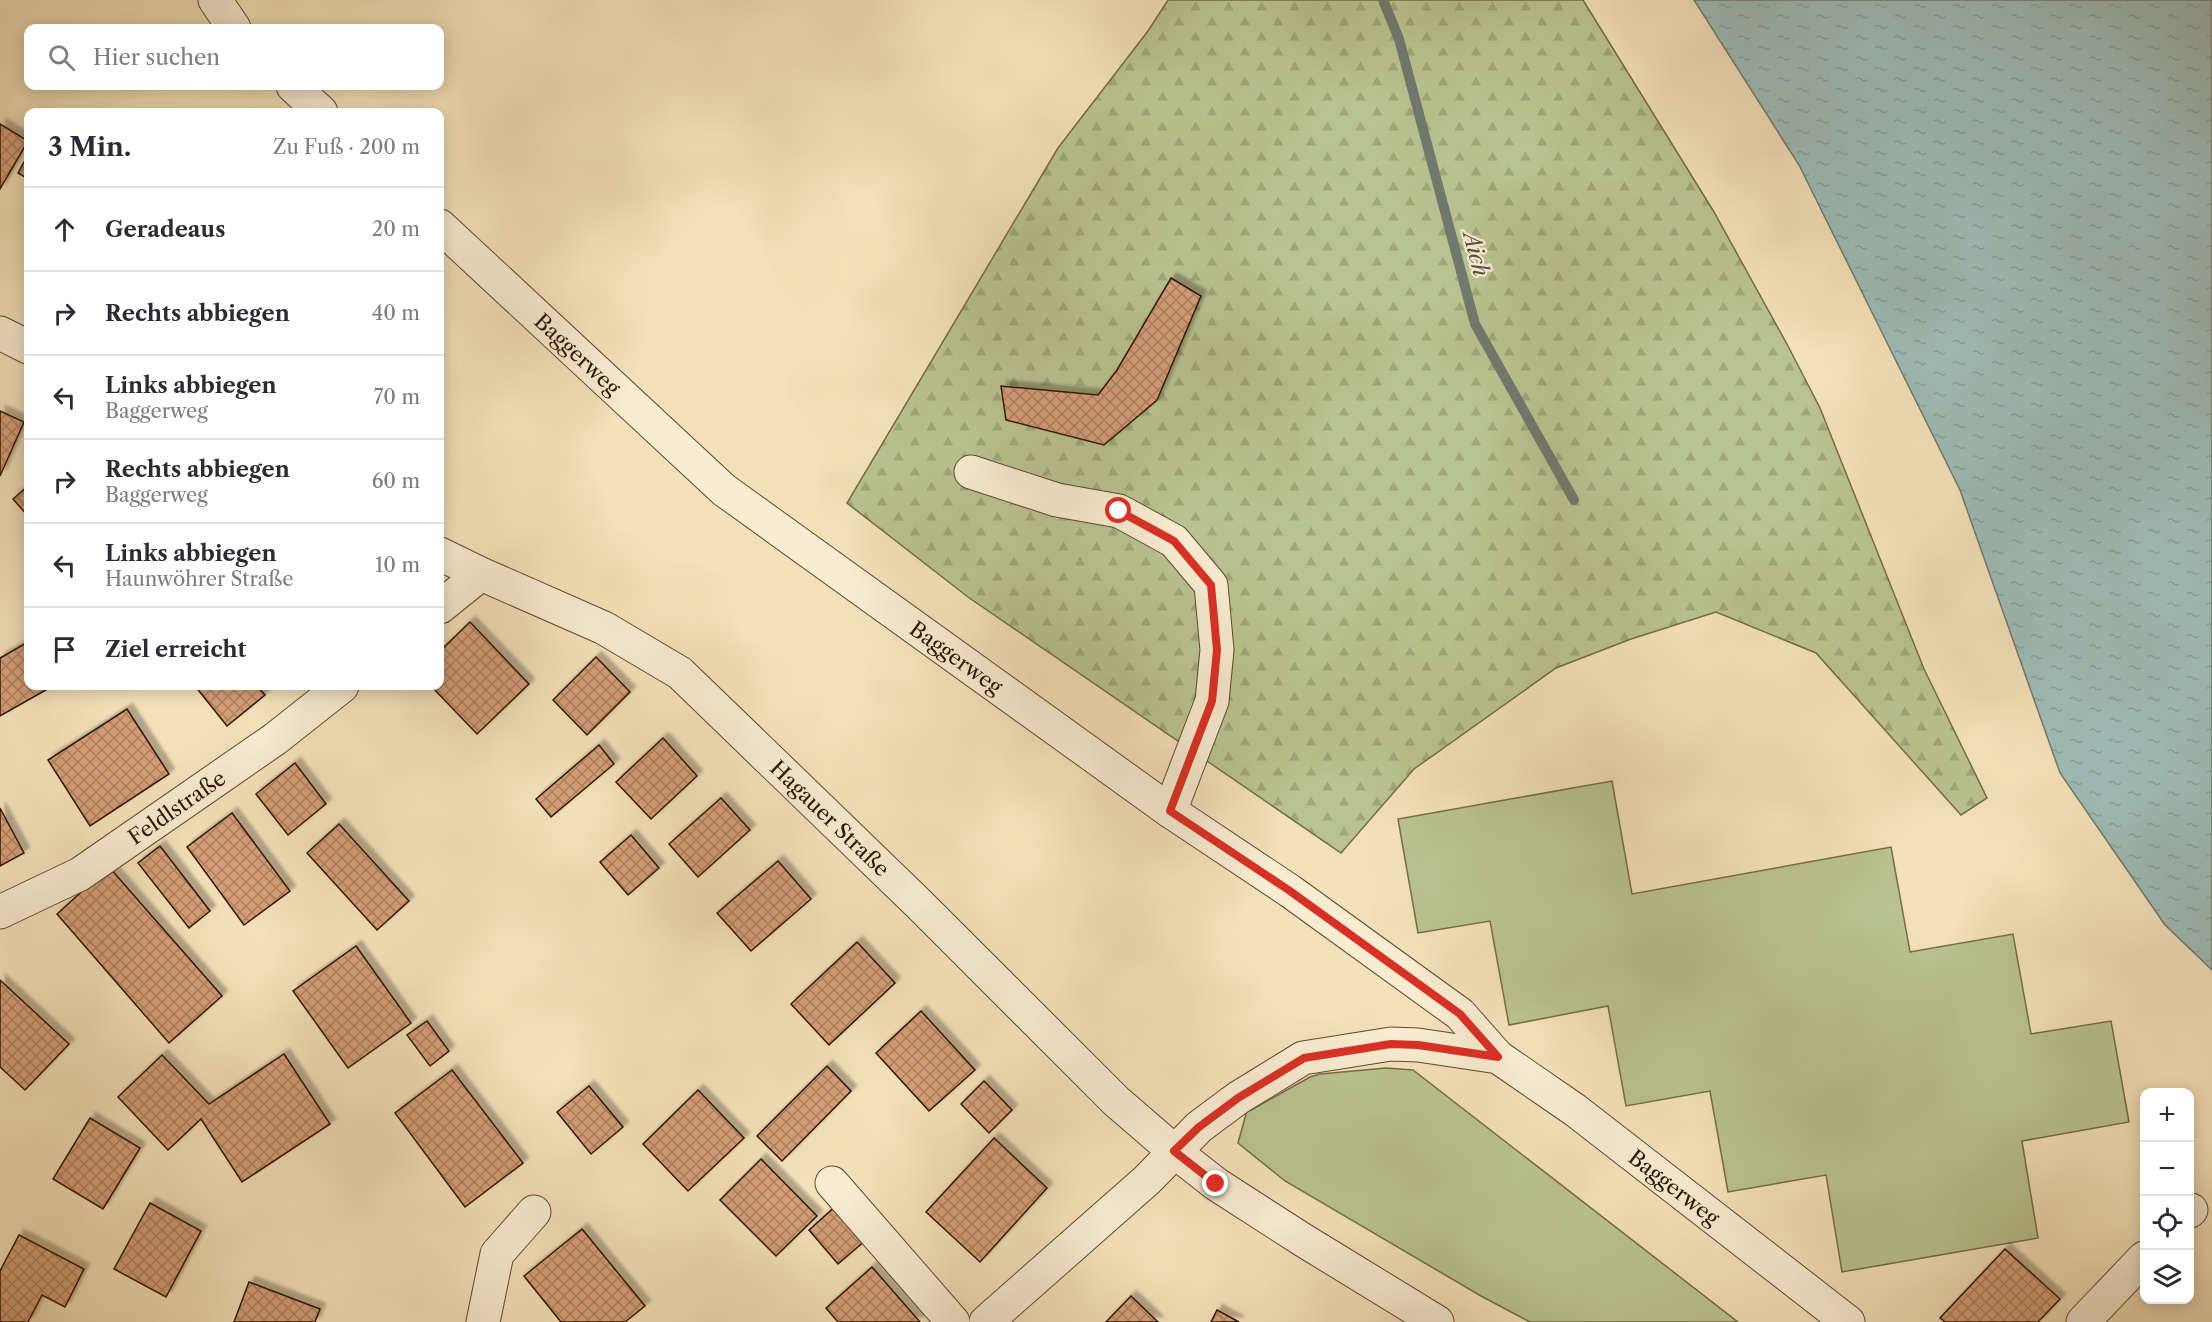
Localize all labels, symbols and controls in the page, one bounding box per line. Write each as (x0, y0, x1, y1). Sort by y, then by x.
search box (24, 24, 444, 90)
icon: search (45, 41, 78, 74)
text: Hier suchen (93, 44, 220, 71)
text: 3 Min. (48, 131, 131, 163)
text: Zu Fuß · 200 m (273, 135, 420, 159)
icon: ahead (48, 213, 81, 246)
text: Geradeaus (105, 216, 225, 243)
text: 20 m (372, 217, 420, 241)
water label: Aich (1456, 226, 1495, 279)
icon: right (48, 297, 81, 330)
text: Rechts abbiegen (105, 300, 290, 327)
text: 40 m (372, 301, 420, 325)
street label: Baggerweg (530, 308, 626, 401)
text: Links abbiegen (105, 372, 277, 399)
icon: left (48, 381, 81, 414)
text: 70 m (374, 385, 420, 409)
text: Baggerweg (105, 399, 208, 423)
text: Rechts abbiegen (105, 456, 290, 483)
icon: right (48, 465, 81, 498)
text: 60 m (372, 469, 420, 493)
text: Baggerweg (105, 483, 208, 507)
route start (1105, 497, 1131, 523)
text: Links abbiegen (105, 540, 277, 567)
icon: left (48, 549, 81, 582)
text: 10 m (375, 553, 420, 577)
text: Haunwöhrer Straße (105, 567, 293, 591)
street label: Baggerweg (905, 616, 1008, 699)
icon: arrive (48, 633, 81, 666)
text: Ziel erreicht (105, 636, 246, 663)
street label: Hagauer Straße (765, 755, 895, 881)
street label: Feldlstraße (123, 765, 230, 849)
map controls (2140, 1088, 2194, 1304)
button: + (2140, 1088, 2194, 1142)
button: − (2140, 1142, 2194, 1196)
street label: Baggerweg (1624, 1144, 1725, 1231)
route end (1202, 1170, 1228, 1196)
button: locate (2140, 1196, 2194, 1250)
button: layers (2140, 1250, 2194, 1304)

